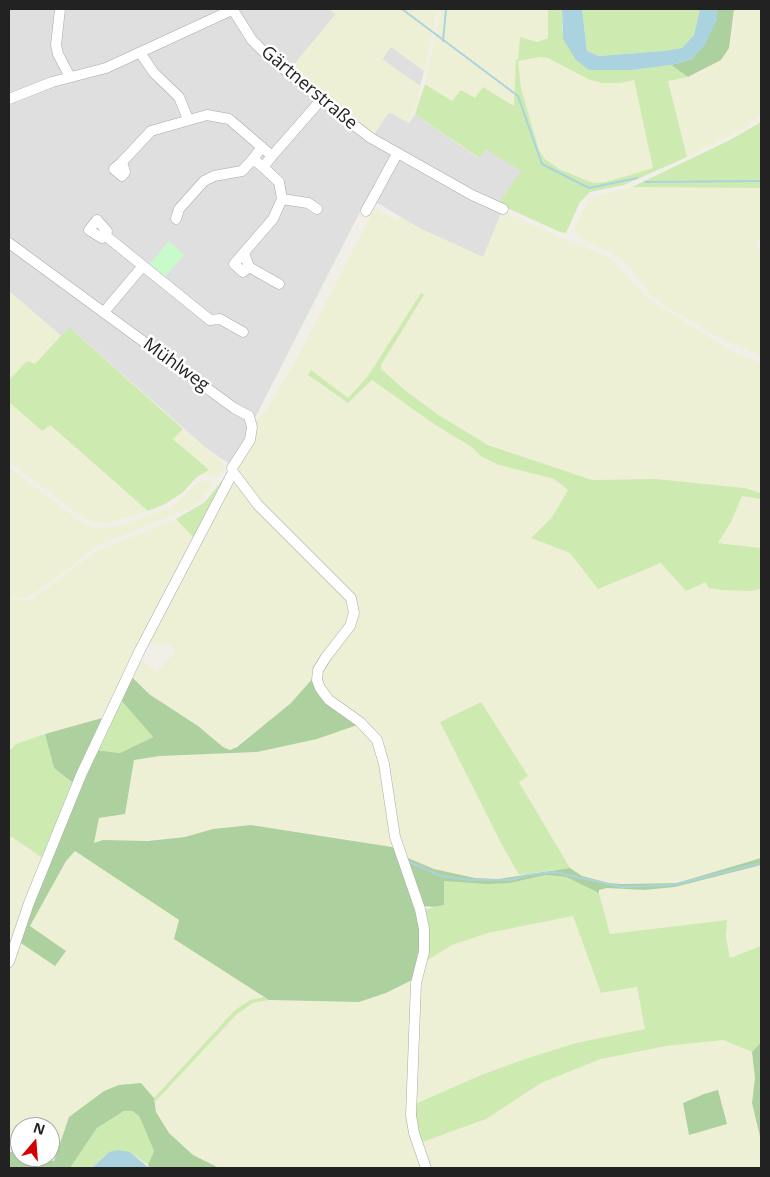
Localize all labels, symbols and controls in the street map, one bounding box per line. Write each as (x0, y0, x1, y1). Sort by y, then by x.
street label: Gärtnerstraße (256, 41, 362, 135)
street label: Mühlweg (139, 334, 213, 396)
north arrow (10, 1117, 60, 1167)
text: N (31, 1117, 48, 1139)

